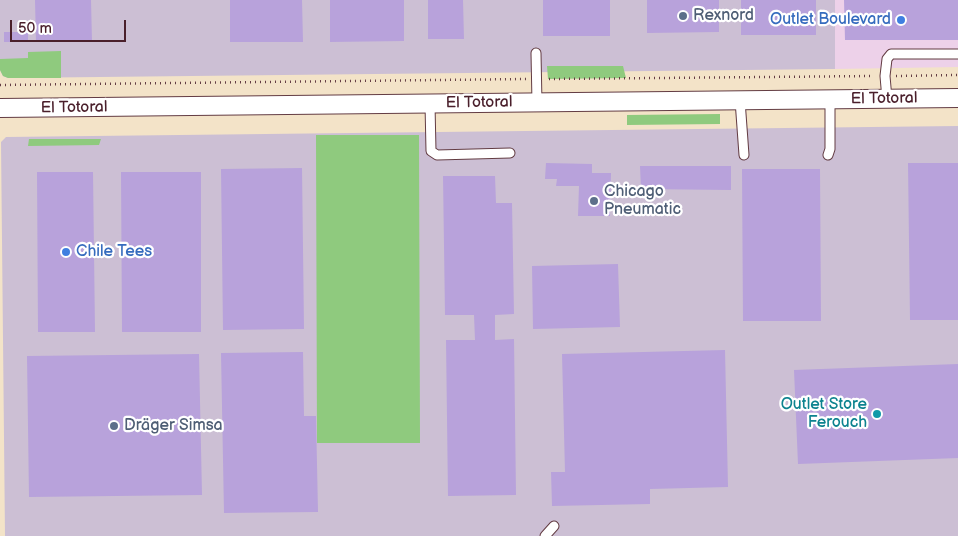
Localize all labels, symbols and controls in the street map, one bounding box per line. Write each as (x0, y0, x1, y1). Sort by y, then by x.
place label: Rexnord (693, 6, 754, 26)
scale bar (12, 10, 129, 42)
marker: Rexnord (677, 10, 689, 22)
place label: Outlet Boulevard (770, 10, 891, 30)
marker: Outlet Boulevard (895, 14, 907, 26)
text: 50 m (18, 19, 52, 38)
street label: El Totoral (850, 89, 918, 109)
street label: El Totoral (445, 93, 513, 113)
street label: El Totoral (40, 98, 108, 118)
place label: Chicago Pneumatic (604, 182, 681, 220)
marker: Chicago Pneumatic (588, 195, 600, 207)
place label: Chile Tees (76, 242, 152, 262)
marker: Chile Tees (60, 246, 72, 258)
place label: Outlet Store Ferouch (781, 395, 867, 433)
marker: Outlet Store Ferouch (871, 408, 883, 420)
place label: Dräger Simsa (124, 416, 223, 436)
marker: Dräger Simsa (108, 420, 120, 432)

